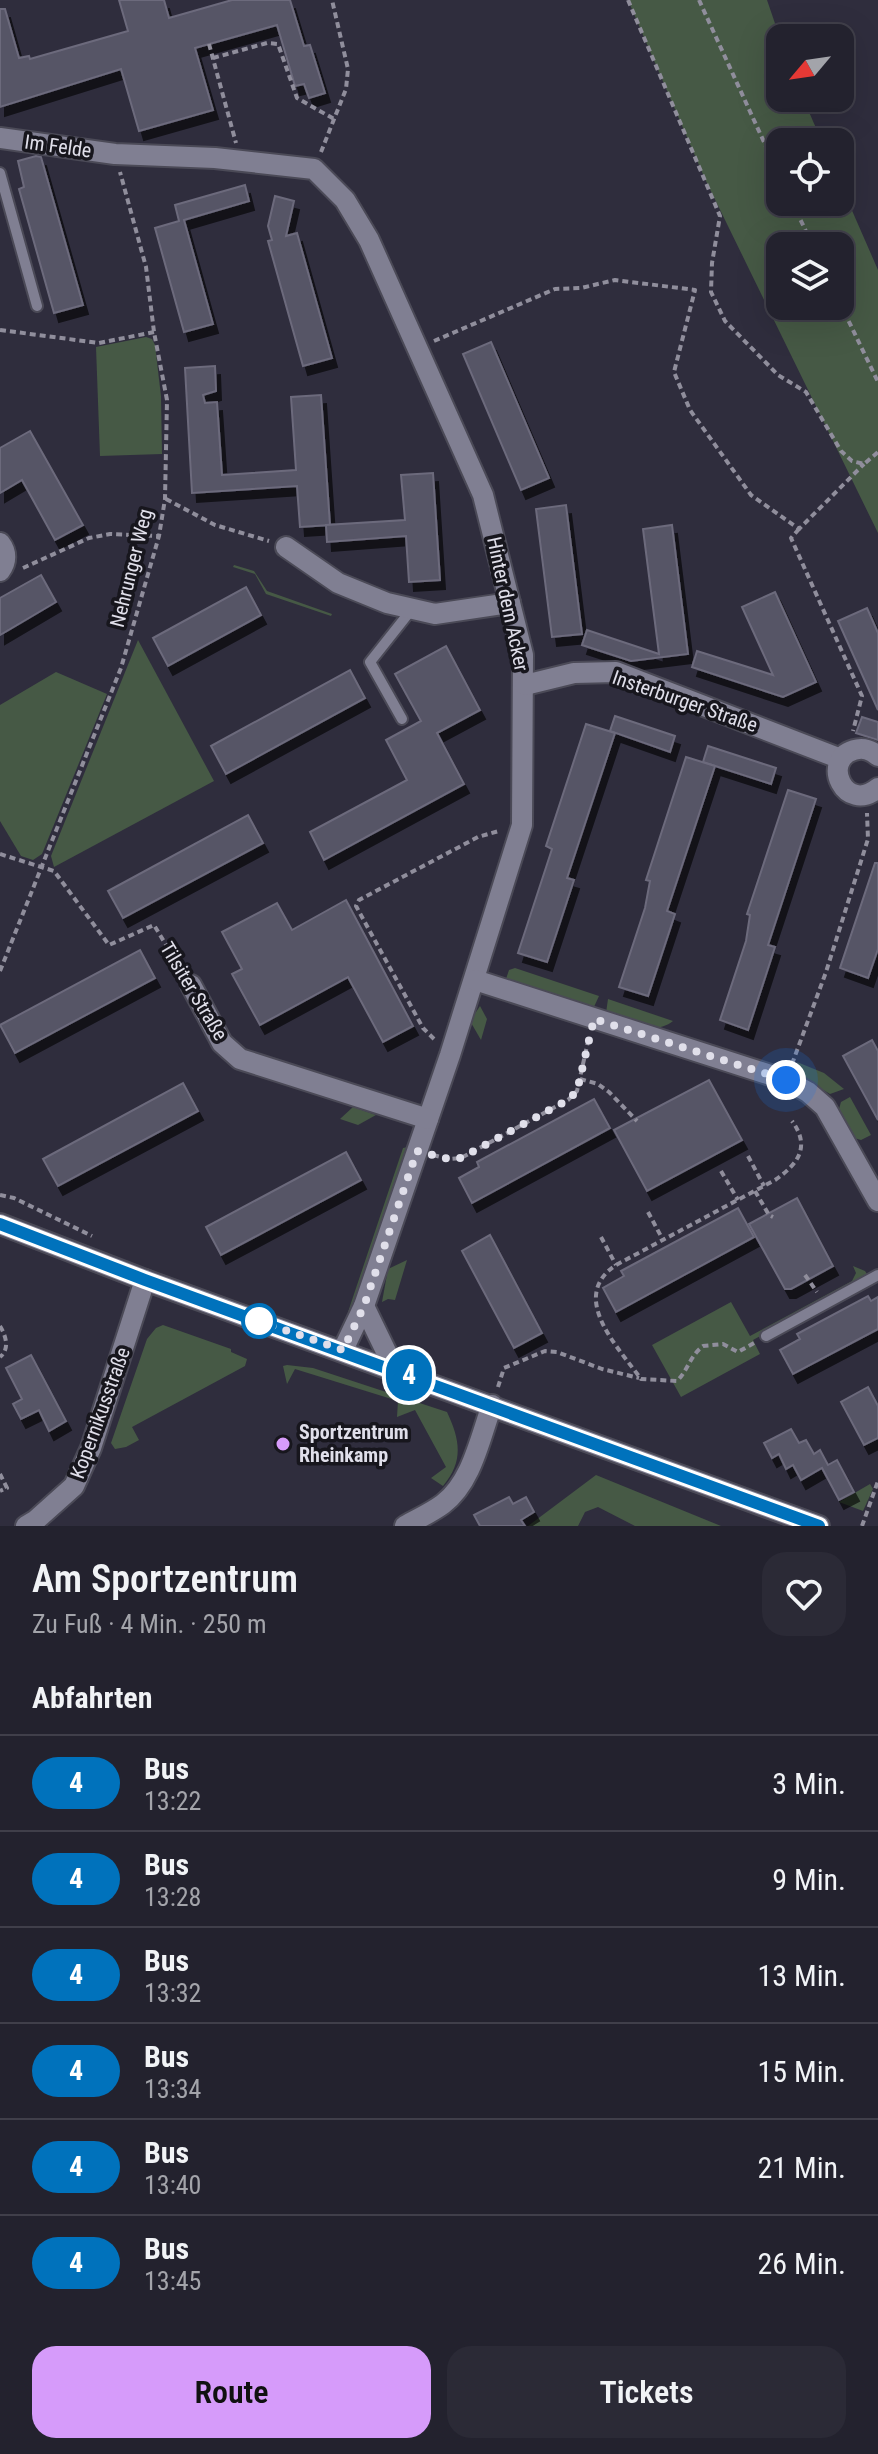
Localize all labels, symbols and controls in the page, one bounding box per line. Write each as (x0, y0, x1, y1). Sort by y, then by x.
north arrow (766, 24, 854, 112)
map controls (766, 24, 854, 320)
button: locate (766, 128, 854, 216)
street label: Im Felde (23, 129, 93, 163)
button: layers (766, 232, 854, 320)
street label: Nehrunger Weg (105, 506, 157, 630)
street label: Hinter dem Acker (482, 535, 534, 673)
street label: Insterburger Straße (609, 665, 761, 737)
street label: Tilsiter Straße (155, 937, 233, 1045)
your location (766, 1060, 806, 1100)
unlabelled marker (242, 1304, 276, 1338)
street label: Kopernikusstraße (65, 1344, 135, 1482)
line badge: 4 (383, 1349, 435, 1401)
text: 4 (402, 1358, 416, 1391)
place label: Sportzentrum Rheinkamp (299, 1420, 409, 1467)
marker: Sportzentrum Rheinkamp (274, 1435, 292, 1453)
button: heart (762, 1552, 846, 1636)
text: Am Sportzentrum (32, 1557, 298, 1601)
text: Zu Fuß · 4 Min. · 250 m (32, 1609, 267, 1639)
text: Abfahrten (32, 1680, 152, 1715)
text: Bus (144, 1751, 189, 1786)
text: 4 (69, 1766, 83, 1799)
text: 3 Min. (772, 1766, 846, 1801)
text: 13:22 (144, 1786, 201, 1816)
text: Bus (144, 1847, 189, 1882)
text: 4 (69, 1862, 83, 1895)
text: 9 Min. (772, 1862, 846, 1897)
text: 13:28 (144, 1882, 201, 1912)
text: Bus (144, 1943, 189, 1978)
text: 4 (69, 1958, 83, 1991)
text: 13 Min. (758, 1958, 846, 1993)
text: 13:32 (144, 1978, 201, 2008)
text: Bus (144, 2039, 189, 2074)
text: 4 (69, 2054, 83, 2087)
text: 15 Min. (758, 2054, 846, 2089)
text: 13:34 (144, 2074, 201, 2104)
text: Bus (144, 2135, 189, 2170)
text: 4 (69, 2150, 83, 2183)
text: 21 Min. (758, 2150, 846, 2185)
text: 13:40 (144, 2170, 201, 2200)
text: Bus (144, 2231, 189, 2266)
text: 4 (69, 2246, 83, 2279)
text: 26 Min. (758, 2246, 846, 2281)
text: 13:45 (144, 2266, 201, 2296)
button: Route (32, 2346, 431, 2438)
button: Tickets (447, 2346, 846, 2438)

